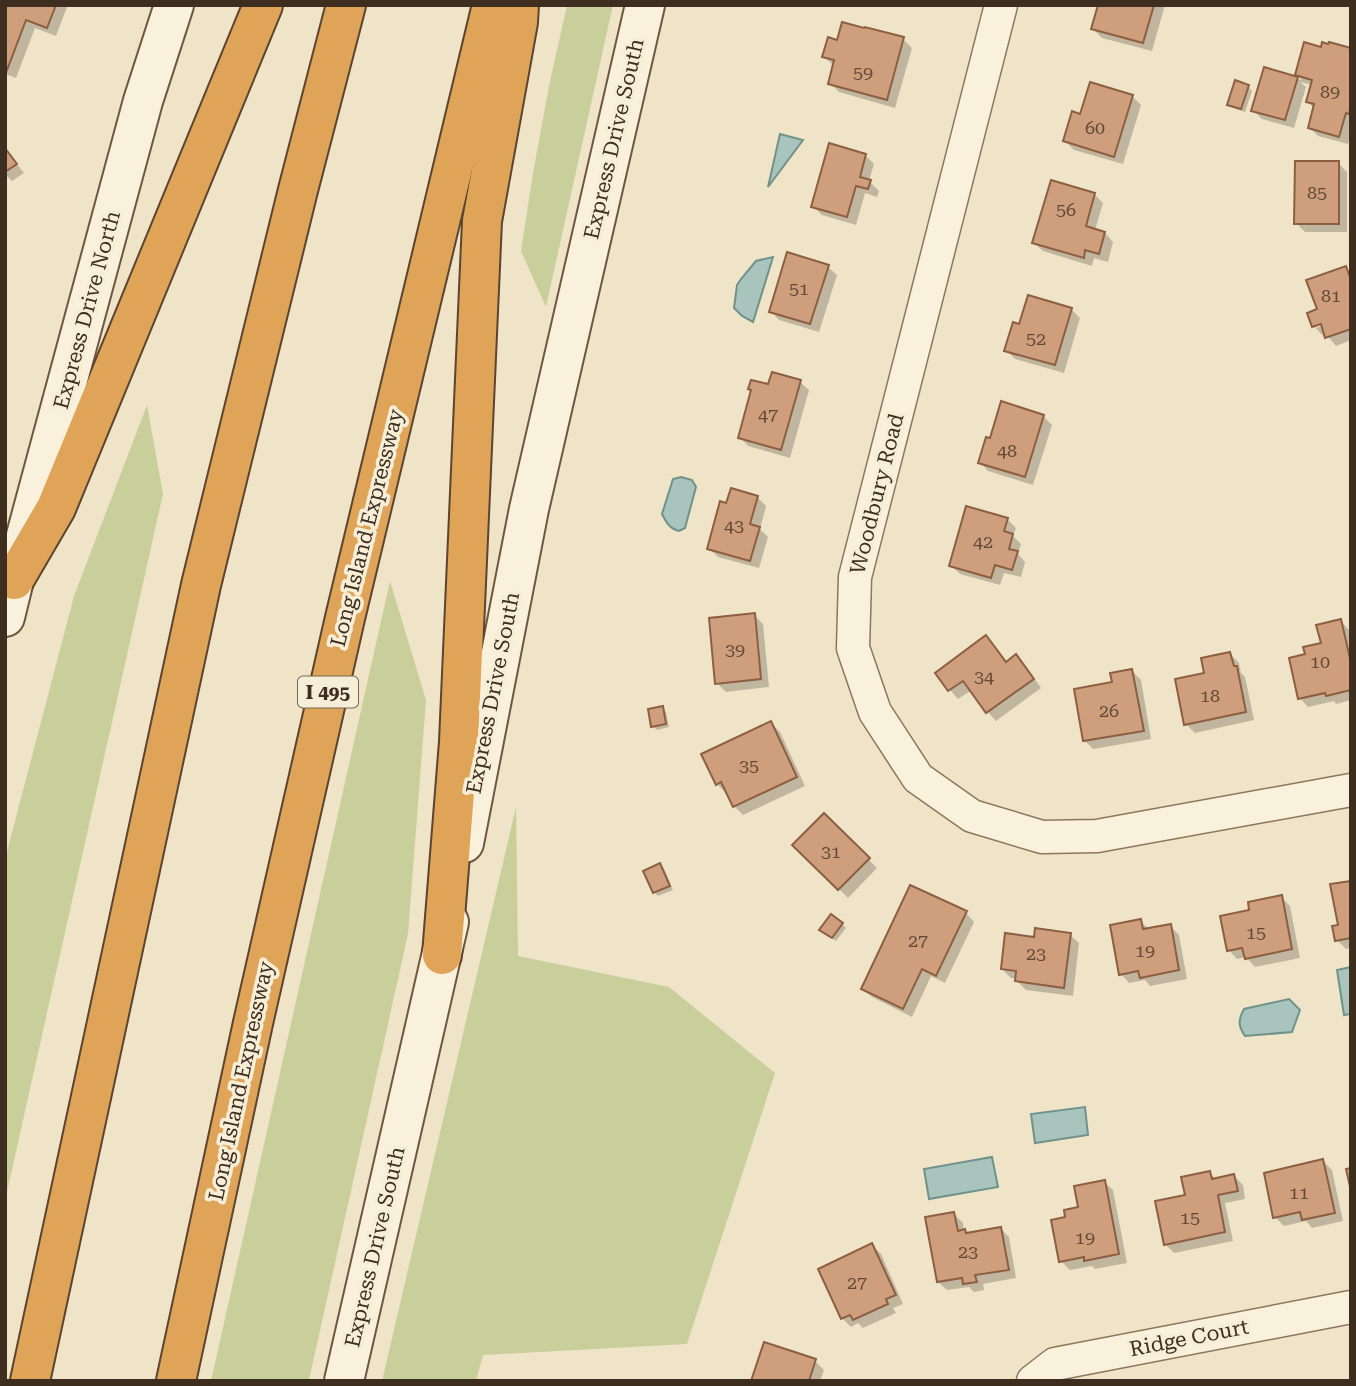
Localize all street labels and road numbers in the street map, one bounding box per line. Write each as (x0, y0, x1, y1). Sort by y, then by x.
street label: Express Drive South (579, 36, 649, 242)
street label: Express Drive North (49, 208, 125, 412)
street label: Long Island Expressway (326, 406, 408, 649)
street label: Woodbury Road (845, 411, 909, 577)
street label: Express Drive South (462, 590, 524, 796)
road number: I 495 (298, 677, 358, 708)
street label: Long Island Expressway (204, 959, 278, 1203)
street label: Express Drive South (340, 1144, 410, 1350)
street label: Ridge Court (1127, 1315, 1251, 1361)

